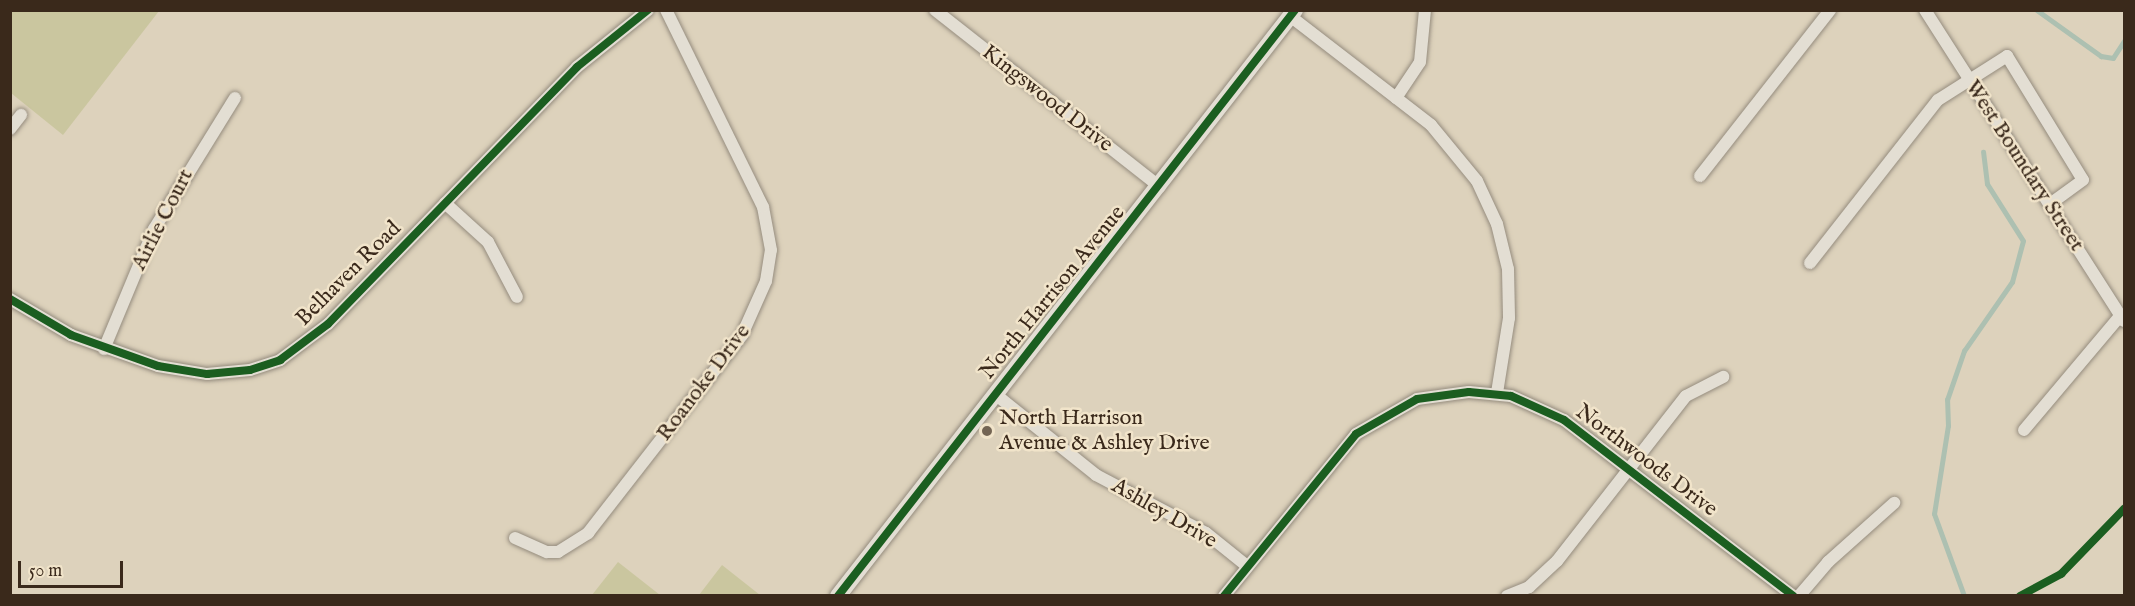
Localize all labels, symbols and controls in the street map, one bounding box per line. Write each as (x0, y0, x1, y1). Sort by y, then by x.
street label: Kingswood Drive (976, 40, 1118, 158)
street label: West Boundary Street (1959, 75, 2089, 257)
street label: Airlie Court (126, 165, 200, 275)
street label: North Harrison Avenue (975, 201, 1131, 385)
street label: Belhaven Road (291, 216, 407, 332)
street label: Roanoke Drive (652, 319, 756, 447)
street label: Northwoods Drive (1570, 399, 1722, 523)
place label: North Harrison Avenue & Ashley Drive (999, 405, 1210, 457)
marker: North Harrison Avenue & Ashley Drive (980, 424, 994, 438)
street label: Ashley Drive (1107, 473, 1221, 555)
scale bar (21, 549, 126, 587)
text: 50 m (29, 560, 62, 583)

